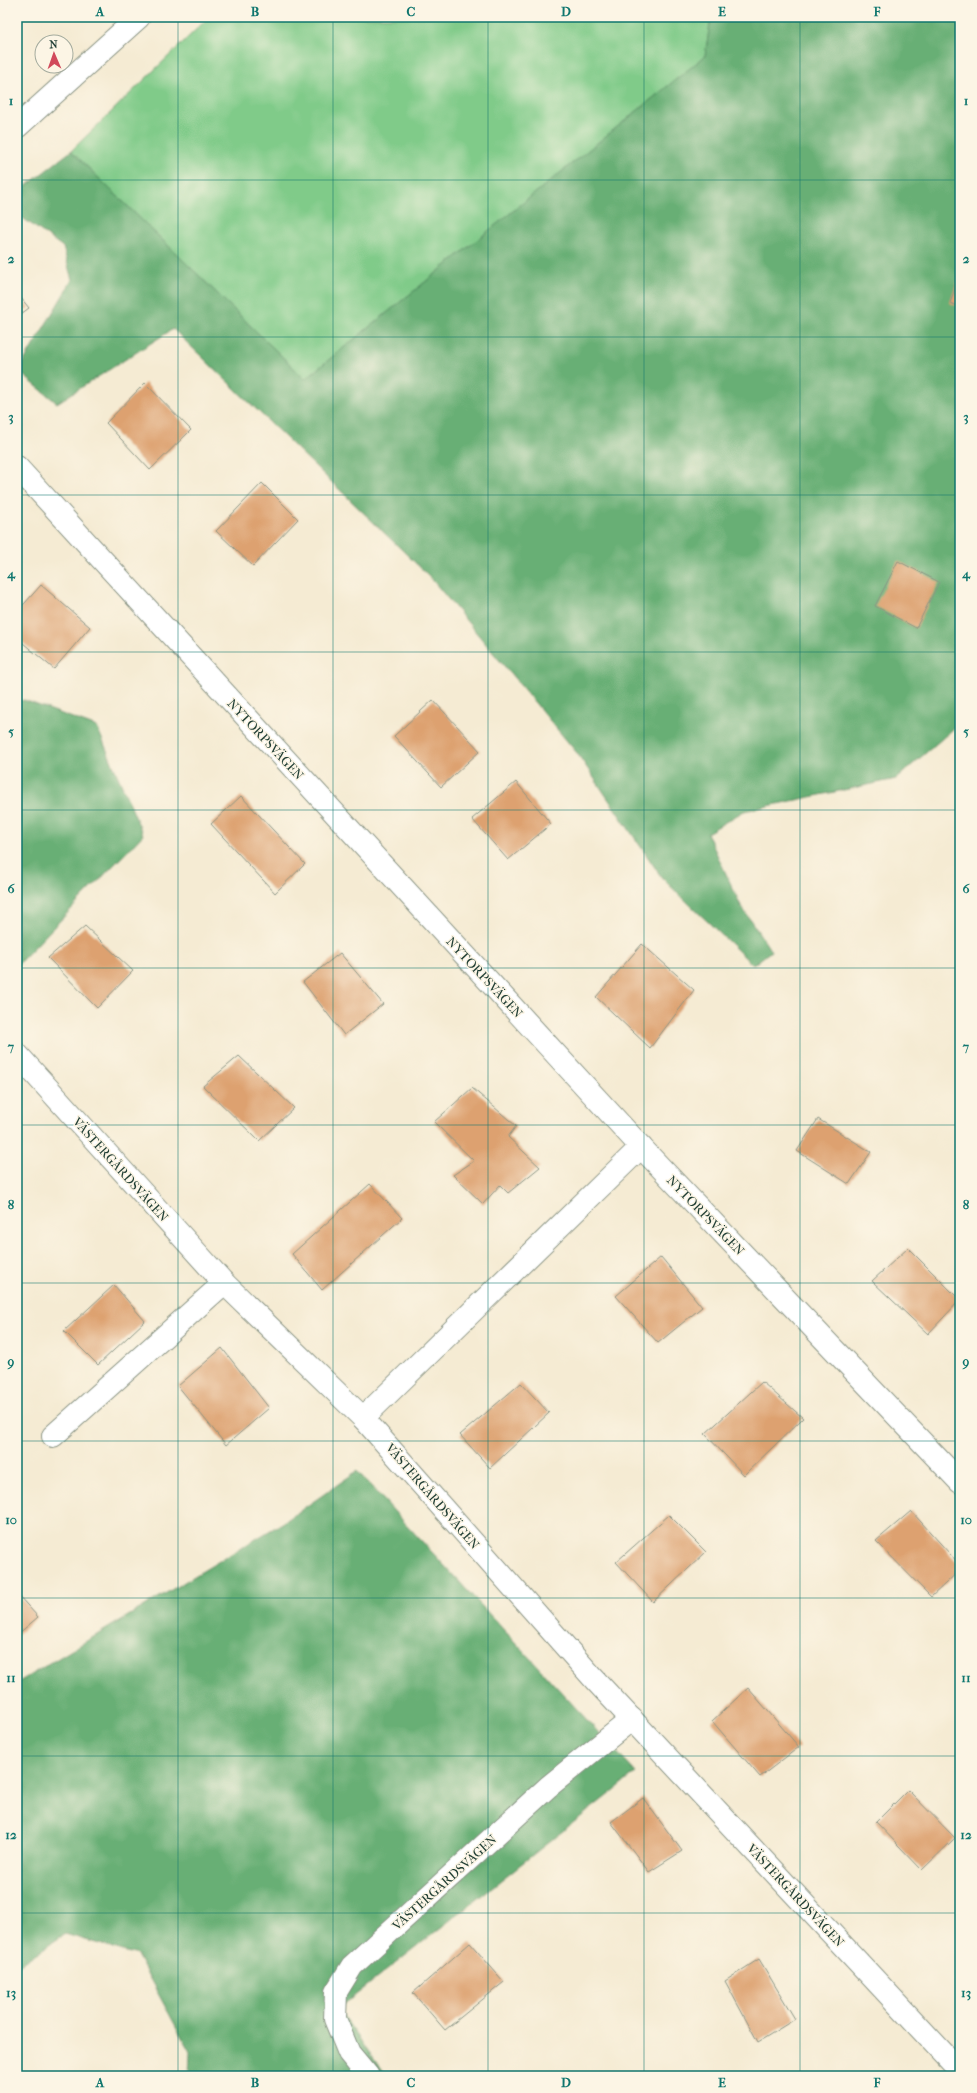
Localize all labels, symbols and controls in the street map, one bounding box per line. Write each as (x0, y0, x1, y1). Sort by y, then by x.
text: A (95, 4, 105, 19)
text: B (251, 4, 260, 19)
text: C (407, 4, 416, 19)
text: D (561, 4, 571, 19)
text: E (718, 4, 726, 19)
text: F (873, 4, 881, 19)
north arrow (34, 34, 74, 74)
text: N (49, 38, 59, 51)
text: 1 (9, 93, 14, 108)
text: 1 (964, 93, 969, 108)
text: 2 (8, 251, 15, 266)
text: 2 (963, 251, 970, 266)
text: 3 (8, 409, 14, 425)
text: 3 (963, 409, 969, 425)
text: 4 (6, 566, 16, 582)
text: 4 (961, 566, 971, 582)
street label: NYTORPSVÄGEN (224, 696, 307, 783)
text: 5 (8, 724, 14, 739)
text: 5 (963, 724, 969, 739)
text: 6 (7, 881, 15, 896)
text: 6 (962, 881, 970, 896)
street label: NYTORPSVÄGEN (443, 934, 526, 1021)
text: 7 (7, 1039, 15, 1054)
text: 7 (962, 1039, 970, 1054)
street label: VÄSTERGÅRDSVÄGEN (69, 1113, 172, 1225)
street label: NYTORPSVÄGEN (664, 1172, 748, 1258)
text: 8 (8, 1197, 15, 1212)
text: 8 (963, 1197, 970, 1212)
text: 9 (7, 1354, 15, 1370)
text: 9 (962, 1354, 970, 1370)
street label: VÄSTERGÅRDSVÄGEN (382, 1440, 483, 1552)
text: 10 (5, 1512, 17, 1527)
text: 10 (960, 1512, 972, 1527)
text: 11 (6, 1670, 16, 1685)
text: 11 (961, 1670, 971, 1685)
text: 12 (5, 1827, 17, 1842)
text: 12 (960, 1827, 972, 1842)
street label: VÄSTERGÅRDSVÄGEN (388, 1831, 500, 1934)
street label: VÄSTERGÅRDSVÄGEN (743, 1840, 847, 1950)
text: 13 (6, 1985, 16, 2001)
text: 13 (961, 1985, 971, 2001)
text: A (95, 2075, 105, 2090)
text: B (251, 2075, 260, 2090)
text: C (407, 2075, 416, 2090)
text: D (561, 2075, 571, 2090)
text: E (718, 2075, 726, 2090)
text: F (873, 2075, 881, 2090)

